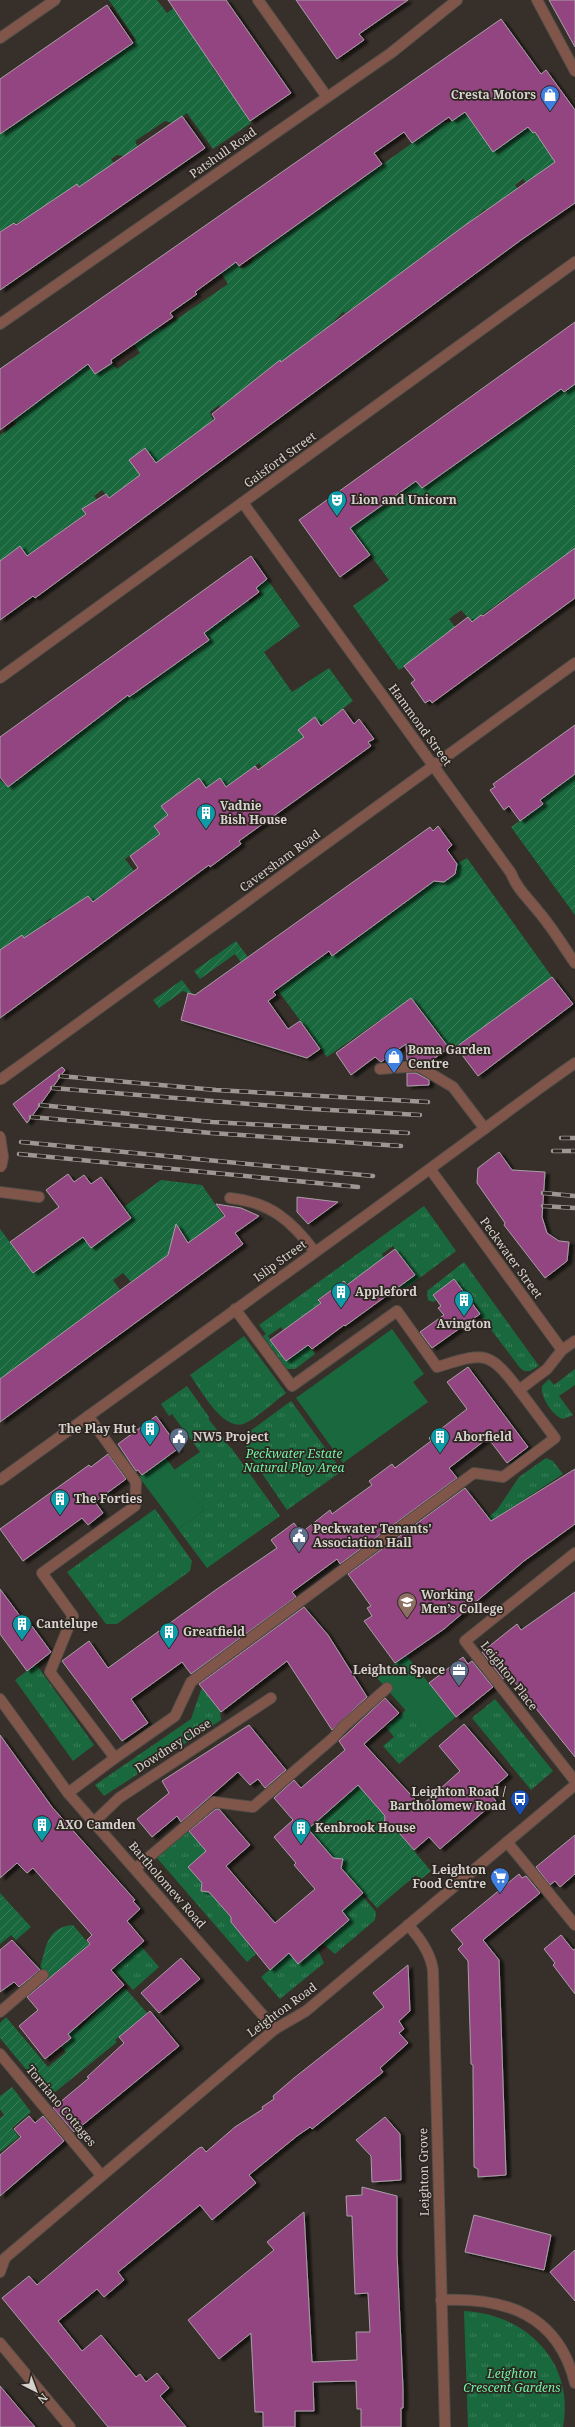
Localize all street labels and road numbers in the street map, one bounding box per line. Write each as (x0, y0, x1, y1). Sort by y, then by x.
street label: Patshull Road (186, 123, 260, 182)
street label: Gaisford Street (240, 428, 319, 492)
street label: Hammond Street (385, 680, 456, 769)
street label: Caversham Road (236, 825, 324, 896)
street label: Peckwater Street (476, 1214, 547, 1302)
street label: Islip Street (250, 1236, 310, 1286)
street label: Leighton Place (477, 1637, 542, 1714)
street label: Dowdney Close (132, 1715, 214, 1776)
street label: Bartholomew Road (125, 1838, 210, 1932)
street label: Leighton Road (243, 1978, 321, 2041)
street label: Torriano Cottages (22, 2061, 100, 2150)
street label: Leighton Grove (414, 2128, 433, 2216)

